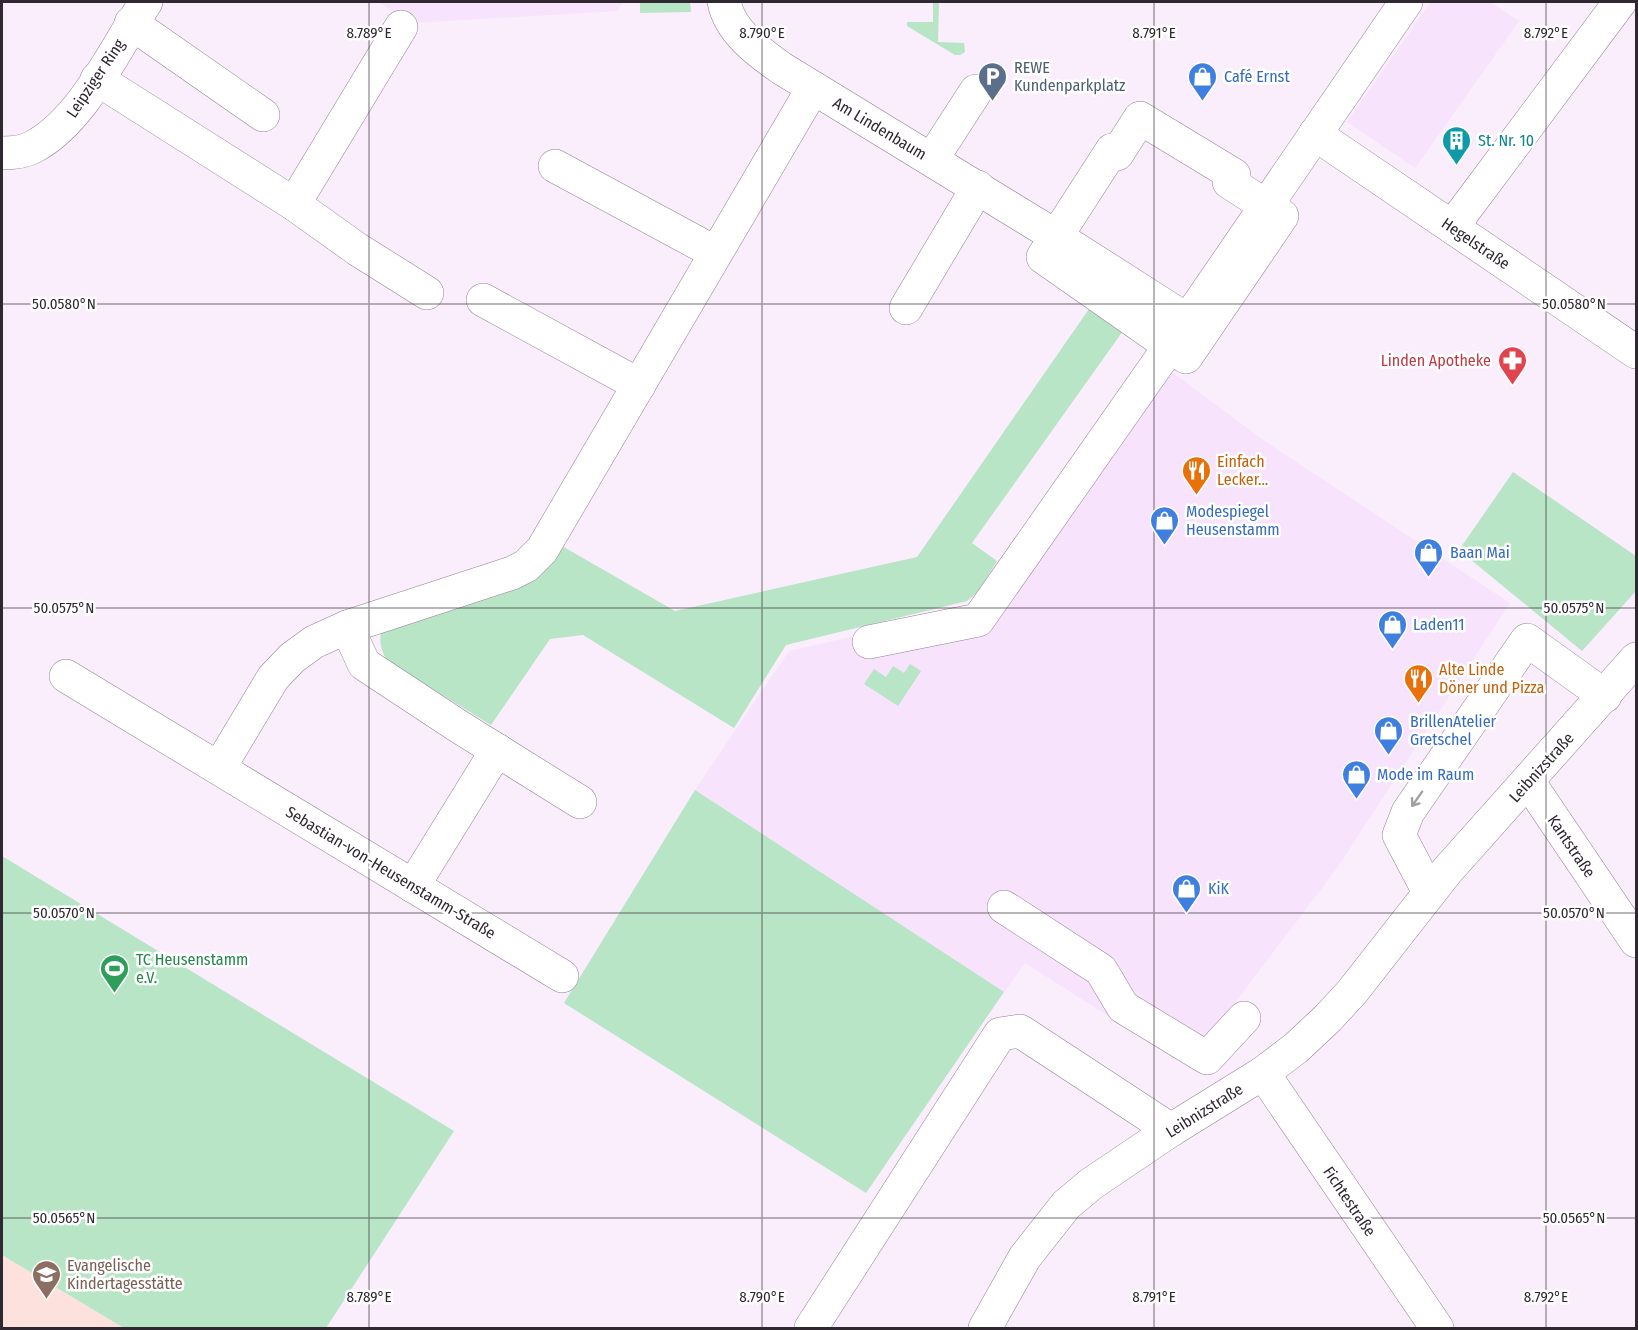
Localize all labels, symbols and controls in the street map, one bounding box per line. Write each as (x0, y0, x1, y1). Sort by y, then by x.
text: 8.789°E (346, 24, 392, 42)
text: 8.790°E (739, 24, 785, 42)
text: 8.791°E (1132, 24, 1176, 42)
text: 8.792°E (1524, 24, 1568, 42)
street label: Leipziger Ring (62, 35, 129, 121)
place label: REWE Kundenparkplatz (1014, 58, 1125, 95)
parking icon: REWE Kundenparkplatz (977, 60, 1009, 102)
shop icon: Café Ernst (1187, 60, 1219, 102)
place label: Café Ernst (1224, 67, 1290, 86)
street label: Am Lindenbaum (829, 93, 930, 164)
building icon: St. Nr. 10 (1441, 124, 1473, 166)
place label: St. Nr. 10 (1478, 131, 1534, 150)
street label: Hegelstraße (1438, 214, 1514, 273)
text: 50.0580°N (32, 295, 96, 313)
text: 50.0580°N (1542, 295, 1606, 313)
pharmacy icon: Linden Apotheke (1496, 344, 1528, 386)
place label: Linden Apotheke (1381, 351, 1491, 370)
place label: Einfach Lecker... (1217, 452, 1268, 489)
restaurant icon: Einfach Lecker... (1180, 454, 1212, 496)
place label: Modespiegel Heusenstamm (1186, 502, 1280, 539)
shop icon: Modespiegel Heusenstamm (1149, 504, 1181, 546)
shop icon: Baan Mai (1413, 536, 1445, 578)
place label: Baan Mai (1450, 543, 1510, 562)
text: 50.0575°N (34, 599, 94, 617)
text: 50.0575°N (1544, 599, 1604, 617)
shop icon: Laden11 (1376, 608, 1408, 650)
place label: Laden11 (1413, 615, 1465, 634)
place label: Alte Linde Döner und Pizza (1439, 660, 1544, 697)
restaurant icon: Alte Linde Döner und Pizza (1402, 662, 1434, 704)
place label: BrillenAtelier Gretschel (1410, 712, 1497, 749)
shop icon: BrillenAtelier Gretschel (1373, 714, 1405, 756)
street label: Leibnizstraße (1505, 728, 1578, 806)
shop icon: Mode im Raum (1340, 758, 1372, 800)
place label: Mode im Raum (1377, 765, 1474, 784)
one-way arrow (1411, 790, 1423, 807)
street label: Sebastian-von-Heusenstamm-Straße (282, 802, 499, 943)
street label: Kantstraße (1544, 811, 1599, 881)
shop icon: KiK (1171, 872, 1203, 914)
place label: KiK (1208, 879, 1229, 898)
text: 50.0570°N (33, 904, 95, 922)
text: 50.0570°N (1543, 904, 1605, 922)
place label: TC Heusenstamm e.V. (136, 950, 248, 987)
sports icon: TC Heusenstamm e.V. (99, 952, 131, 994)
street label: Leibnizstraße (1162, 1079, 1246, 1142)
street label: Fichtestraße (1319, 1163, 1380, 1240)
text: 50.0565°N (33, 1209, 95, 1227)
text: 50.0565°N (1543, 1209, 1605, 1227)
place label: Evangelische Kindertagesstätte (67, 1256, 183, 1293)
school or university icon: Evangelische Kindertagesstätte (30, 1258, 62, 1300)
text: 8.789°E (346, 1288, 392, 1306)
text: 8.790°E (739, 1288, 785, 1306)
text: 8.791°E (1132, 1288, 1176, 1306)
text: 8.792°E (1524, 1288, 1568, 1306)

